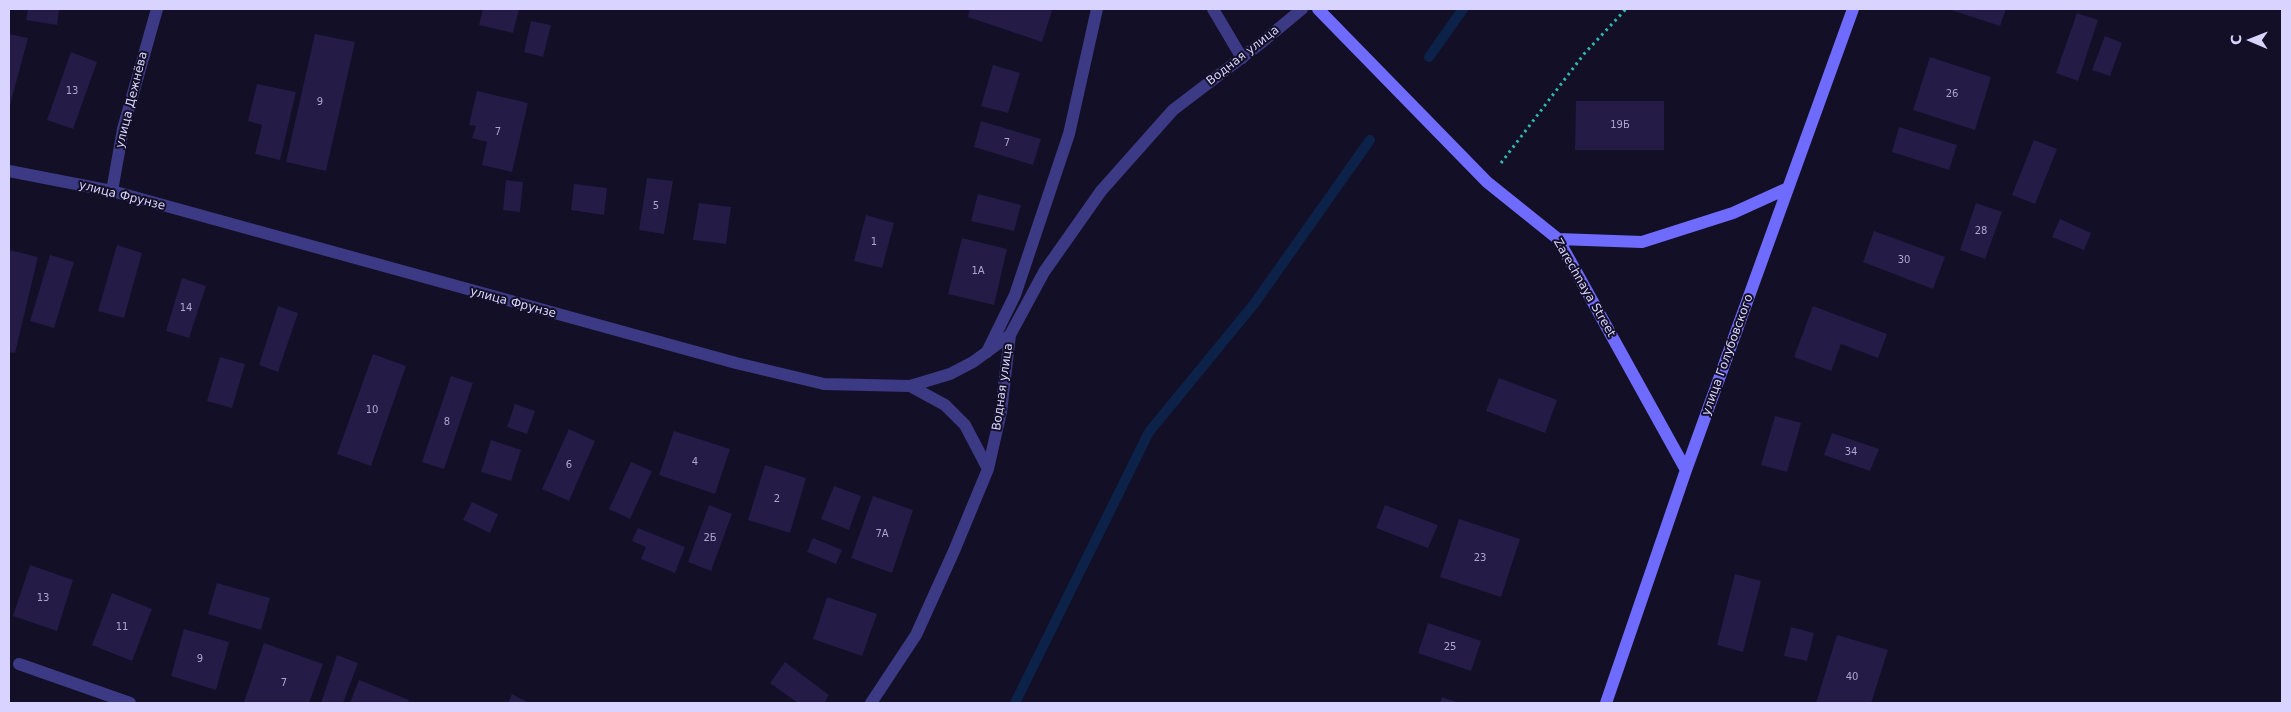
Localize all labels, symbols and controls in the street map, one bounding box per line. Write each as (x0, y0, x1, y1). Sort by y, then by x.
north arrow (2226, 15, 2276, 65)
street label: Водная улица (1204, 23, 1282, 89)
text: С (2228, 34, 2244, 45)
street label: улица Дежнёва (113, 50, 151, 150)
house number: 13 (66, 85, 78, 97)
house number: 26 (1946, 88, 1958, 100)
house number: 9 (317, 96, 323, 108)
house number: 19Б (1610, 119, 1630, 131)
house number: 7 (495, 126, 501, 138)
house number: 7 (1004, 137, 1010, 149)
street label: улица Фрунзе (77, 178, 167, 214)
house number: 5 (653, 200, 659, 212)
house number: 28 (1975, 225, 1987, 237)
house number: 1 (871, 236, 877, 248)
street label: Zarechnaya Street (1550, 236, 1618, 340)
house number: 30 (1898, 254, 1910, 266)
house number: 1А (971, 265, 985, 277)
street label: улица Фрунзе (468, 285, 558, 321)
street label: улица Голубовского (1699, 292, 1757, 418)
house number: 14 (180, 302, 192, 314)
street label: Водная улица (990, 342, 1016, 432)
house number: 10 (366, 404, 378, 416)
house number: 8 (444, 416, 450, 428)
house number: 34 (1845, 446, 1857, 458)
house number: 4 (692, 456, 698, 468)
house number: 6 (566, 459, 572, 471)
house number: 2 (774, 493, 780, 505)
house number: 7А (875, 528, 889, 540)
house number: 2Б (703, 532, 717, 544)
house number: 23 (1474, 552, 1486, 564)
house number: 13 (37, 592, 49, 604)
house number: 11 (116, 621, 128, 633)
house number: 25 (1444, 641, 1456, 653)
house number: 9 (197, 653, 203, 665)
house number: 40 (1846, 671, 1858, 683)
house number: 7 (281, 677, 287, 689)

